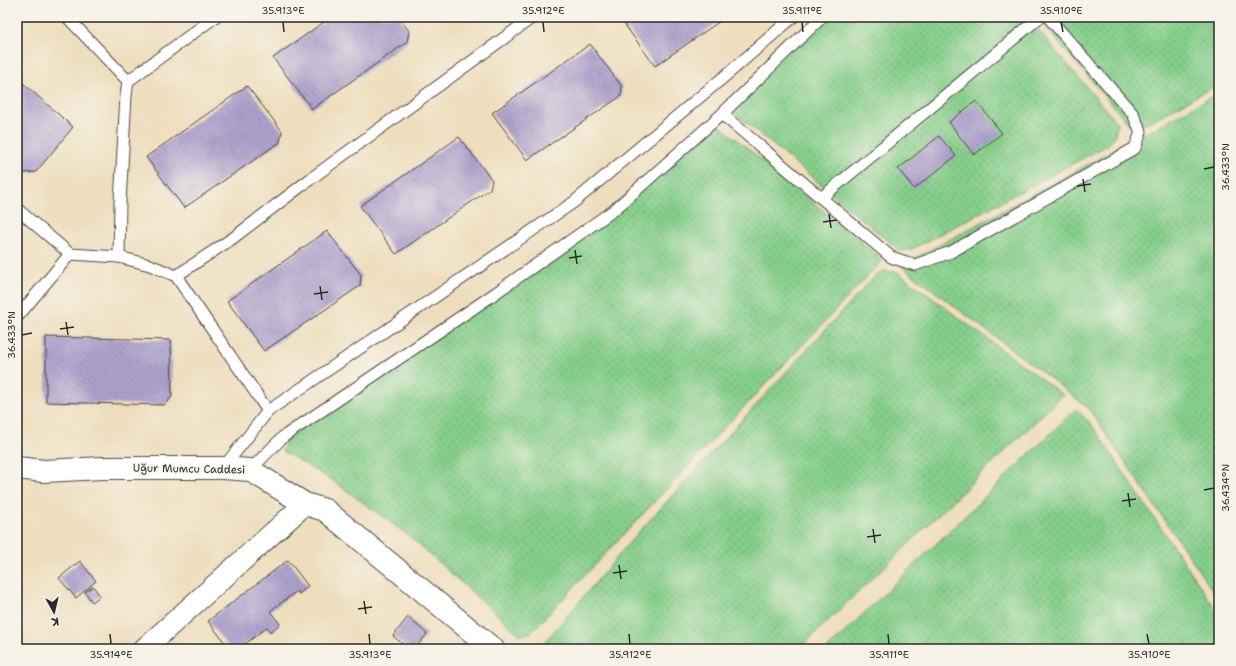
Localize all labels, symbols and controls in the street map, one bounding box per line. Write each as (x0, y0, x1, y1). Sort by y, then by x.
text: 35.913°E (262, 4, 304, 17)
text: 35.912°E (522, 4, 564, 17)
text: 35.911°E (782, 4, 822, 17)
text: 35.910°E (1039, 4, 1083, 17)
text: 36.433°N (1219, 143, 1232, 191)
text: 36.433°N (5, 311, 18, 359)
street label: Uğur Mumcu Caddesi (133, 461, 245, 477)
text: 36.434°N (1219, 464, 1232, 512)
north arrow (34, 592, 74, 632)
text: K (50, 613, 60, 629)
text: 35.914°E (90, 648, 133, 661)
text: 35.913°E (349, 648, 391, 661)
text: 35.912°E (609, 648, 651, 661)
text: 35.911°E (869, 648, 909, 661)
text: 35.910°E (1127, 648, 1171, 661)

